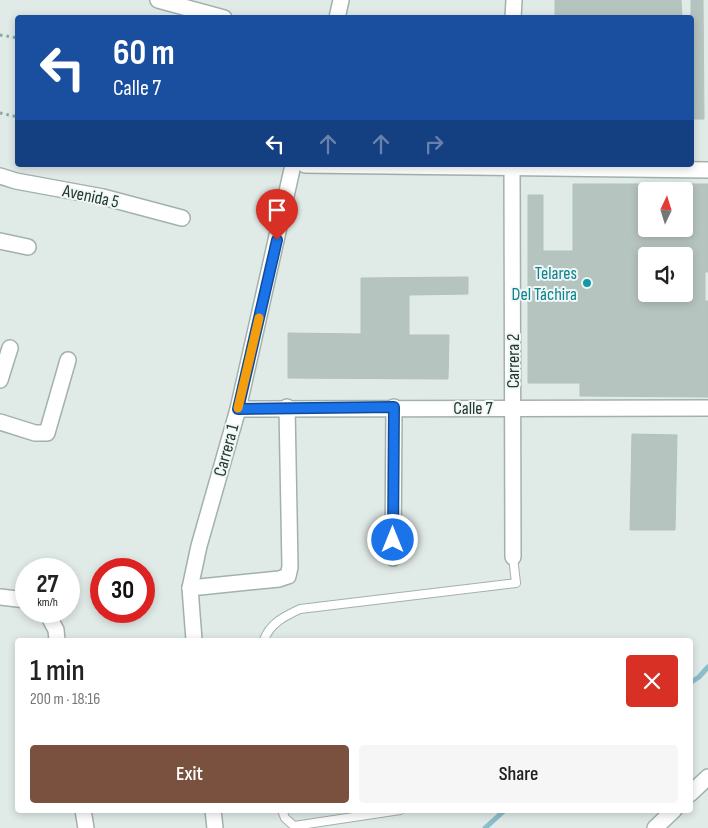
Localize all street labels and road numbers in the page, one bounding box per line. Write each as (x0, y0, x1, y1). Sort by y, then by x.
street label: Avenida 5 (60, 180, 121, 213)
street label: Carrera 2 (503, 334, 524, 388)
street label: Calle 7 (453, 398, 493, 419)
street label: Carrera 1 (209, 421, 244, 479)

